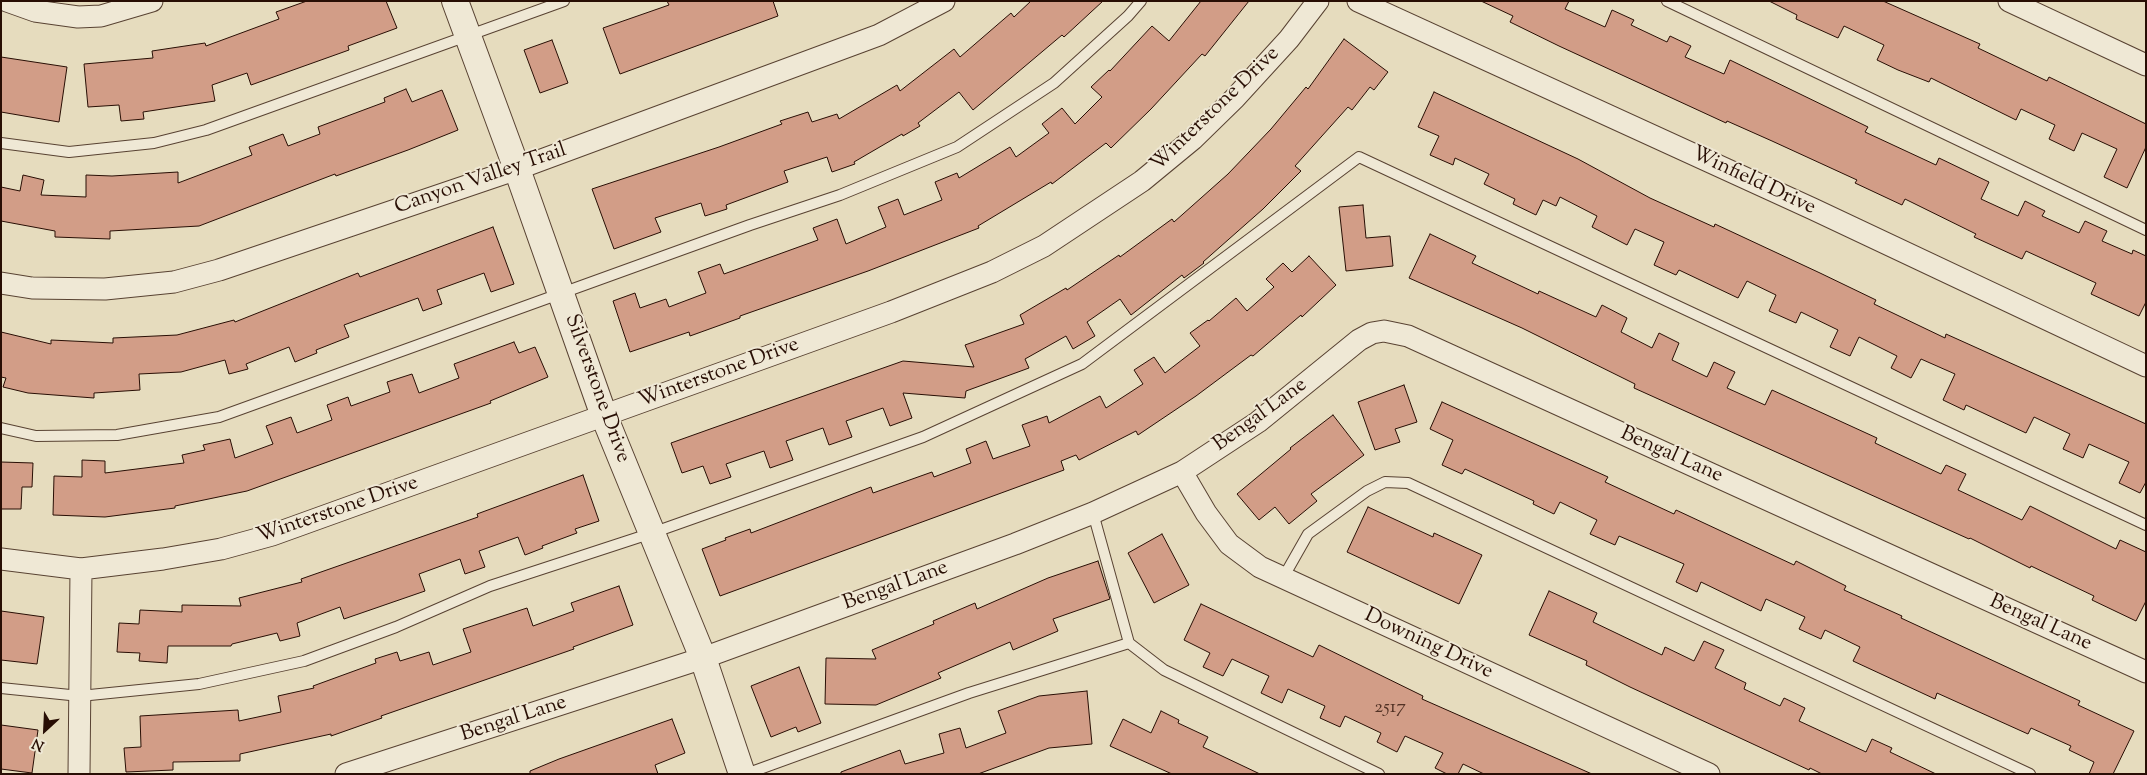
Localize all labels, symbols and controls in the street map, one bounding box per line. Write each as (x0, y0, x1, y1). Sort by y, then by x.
street label: Winterstone Drive (1146, 42, 1286, 178)
street label: Canyon Valley Trail (392, 139, 570, 221)
street label: Winfield Drive (1687, 142, 1819, 222)
street label: Silverstone Drive (557, 311, 635, 467)
street label: Winterstone Drive (635, 333, 803, 415)
street label: Bengal Lane (1209, 374, 1313, 458)
street label: Bengal Lane (1616, 422, 1726, 490)
street label: Winterstone Drive (254, 472, 422, 550)
street label: Bengal Lane (840, 556, 952, 618)
street label: Bengal Lane (1985, 590, 2095, 658)
street label: Downing Drive (1360, 604, 1496, 686)
street label: Bengal Lane (458, 691, 570, 749)
house number: 2517 (1374, 698, 1406, 720)
north arrow (20, 705, 70, 755)
text: N (29, 732, 48, 755)

